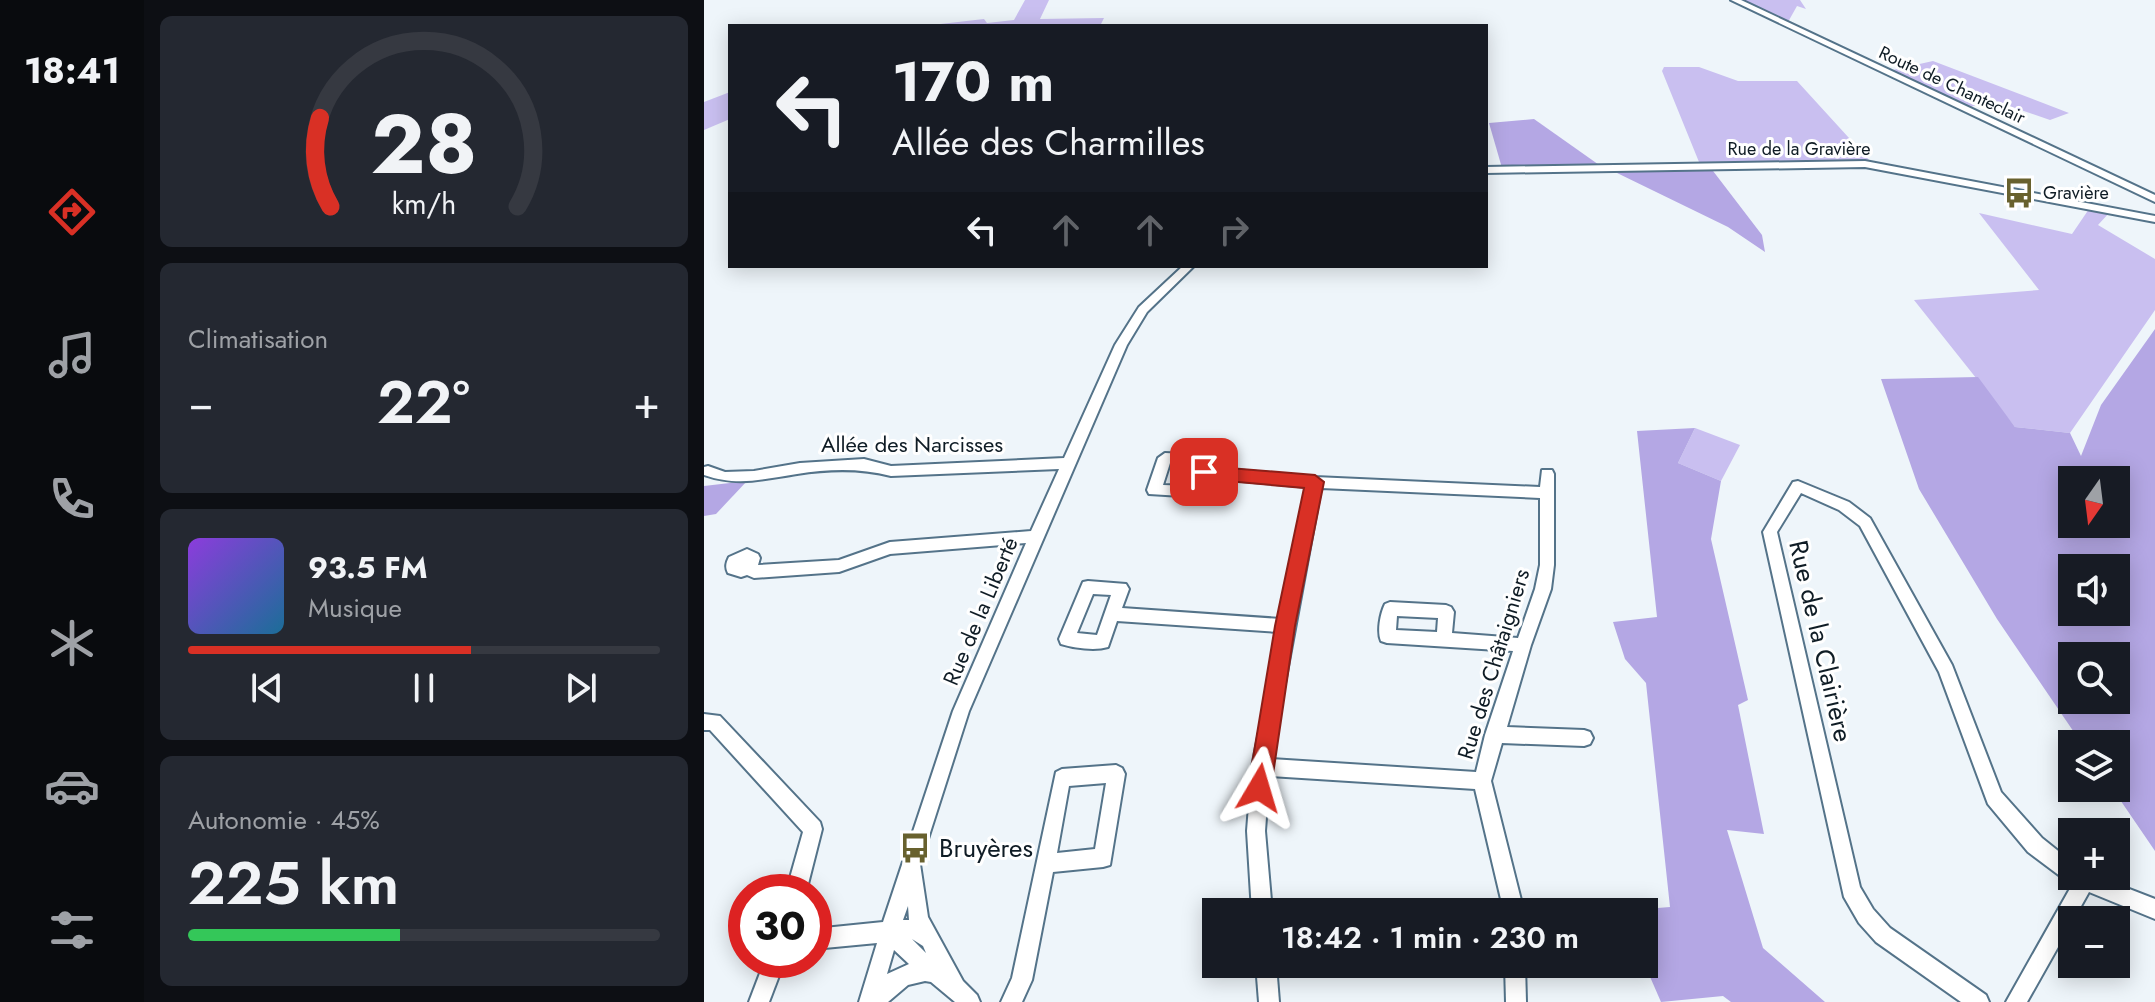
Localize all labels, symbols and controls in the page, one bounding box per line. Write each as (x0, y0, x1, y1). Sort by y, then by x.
street label: Route de Chanteclair (1874, 40, 2030, 131)
text: 170 m (892, 41, 1054, 122)
text: 18:41 (24, 44, 120, 96)
icon: left (760, 56, 864, 160)
text: 28 (371, 84, 477, 204)
text: Allée des Charmilles (892, 116, 1205, 168)
street label: Rue de la Gravière (1727, 136, 1871, 162)
bus stop icon: Gravière (2002, 176, 2036, 210)
place label: Gravière (2043, 180, 2109, 206)
text: km/h (392, 183, 456, 225)
icon: directions (44, 184, 100, 240)
icon: left (960, 208, 1004, 252)
icon: ahead (1044, 208, 1088, 252)
icon: ahead (1128, 208, 1172, 252)
icon: right (1212, 208, 1256, 252)
text: Climatisation (188, 320, 328, 358)
icon: music (44, 327, 100, 383)
text: 22° (377, 359, 470, 446)
text: − (188, 371, 214, 435)
text: + (633, 371, 660, 435)
street label: Allée des Narcisses (821, 428, 1003, 460)
pin (1170, 438, 1238, 506)
icon: arrive (1182, 450, 1226, 494)
north arrow (2058, 466, 2130, 538)
map controls (2058, 466, 2130, 978)
icon: phone (44, 471, 100, 527)
street label: Rue de la Liberté (934, 532, 1026, 690)
street label: Rue de la Clairière (1779, 536, 1863, 746)
text: 93.5 FM (308, 546, 428, 589)
button: sound (2058, 554, 2130, 626)
street label: Rue des Châtaigniers (1449, 565, 1537, 763)
text: Musique (308, 589, 402, 627)
icon: climate (44, 615, 100, 671)
button: search (2058, 642, 2130, 714)
icon: previous (245, 666, 289, 710)
icon: pause (402, 666, 446, 710)
icon: next (559, 666, 603, 710)
button: layers (2058, 730, 2130, 802)
position arrow (1217, 746, 1301, 830)
icon: car (44, 758, 100, 814)
text: Autonomie · 45% (188, 801, 380, 839)
button: + (2058, 818, 2130, 890)
place label: Bruyères (939, 829, 1033, 867)
bus stop icon: Bruyères (898, 831, 932, 865)
text: 225 km (188, 840, 399, 927)
speed limit sign: 30 (728, 874, 832, 978)
icon: filters (44, 902, 100, 958)
button: − (2058, 906, 2130, 978)
text: 18:42 · 1 min · 230 m (1281, 916, 1579, 959)

